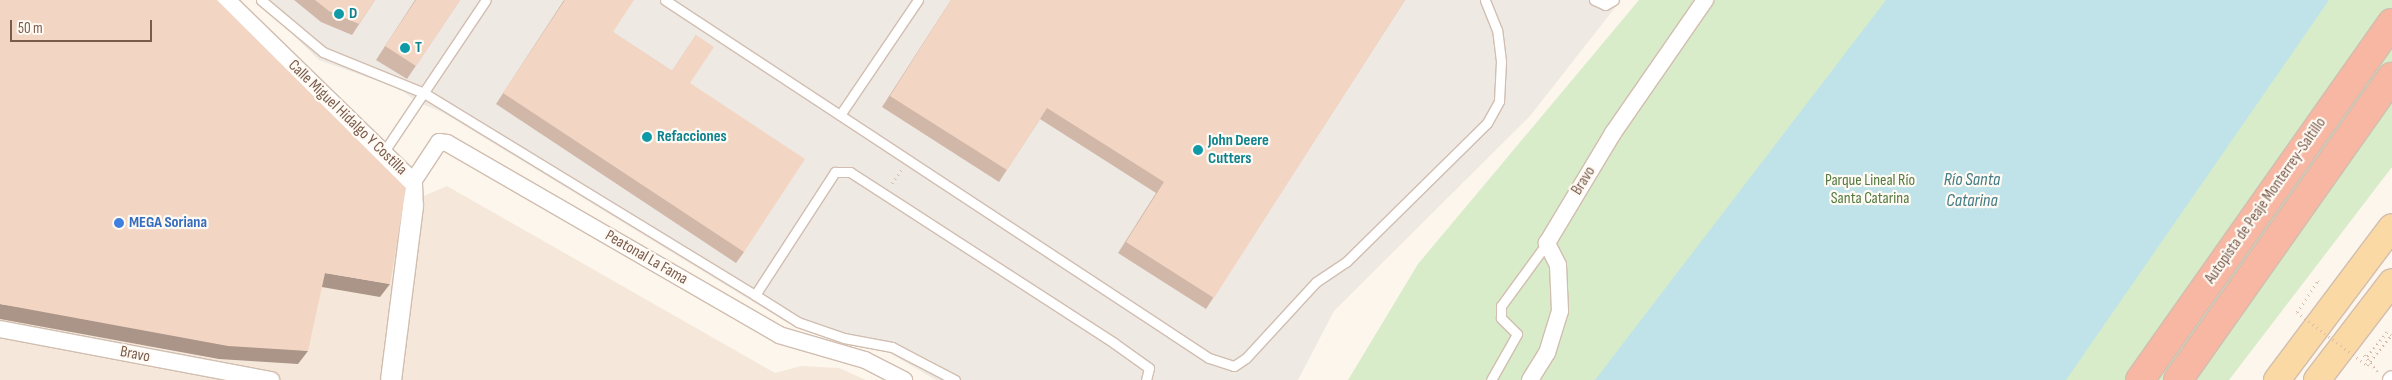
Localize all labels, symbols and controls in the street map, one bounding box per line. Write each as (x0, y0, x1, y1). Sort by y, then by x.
place label: D (349, 4, 357, 24)
marker: D (333, 8, 345, 20)
scale bar (12, 10, 155, 42)
text: 50 m (18, 19, 43, 38)
place label: T (415, 38, 422, 58)
marker: T (399, 42, 411, 54)
street label: Calle Miguel Hidalgo Y Costilla (284, 56, 410, 180)
street label: Autopista de Peaje Monterrey-Saltillo (2201, 114, 2331, 288)
place label: Refacciones (657, 127, 727, 147)
marker: Refacciones (641, 131, 653, 143)
place label: John Deere Cutters (1208, 131, 1269, 169)
marker: John Deere Cutters (1192, 144, 1204, 156)
street label: Bravo (1568, 163, 1600, 199)
water label: Río Santa Catarina (1944, 170, 2000, 212)
park label: Parque Lineal Río Santa Catarina (1825, 171, 1915, 209)
place label: MEGA Soriana (129, 213, 207, 233)
marker: MEGA Soriana (113, 217, 125, 229)
street label: Peatonal La Fama (601, 227, 691, 289)
street label: Bravo (118, 343, 152, 367)

